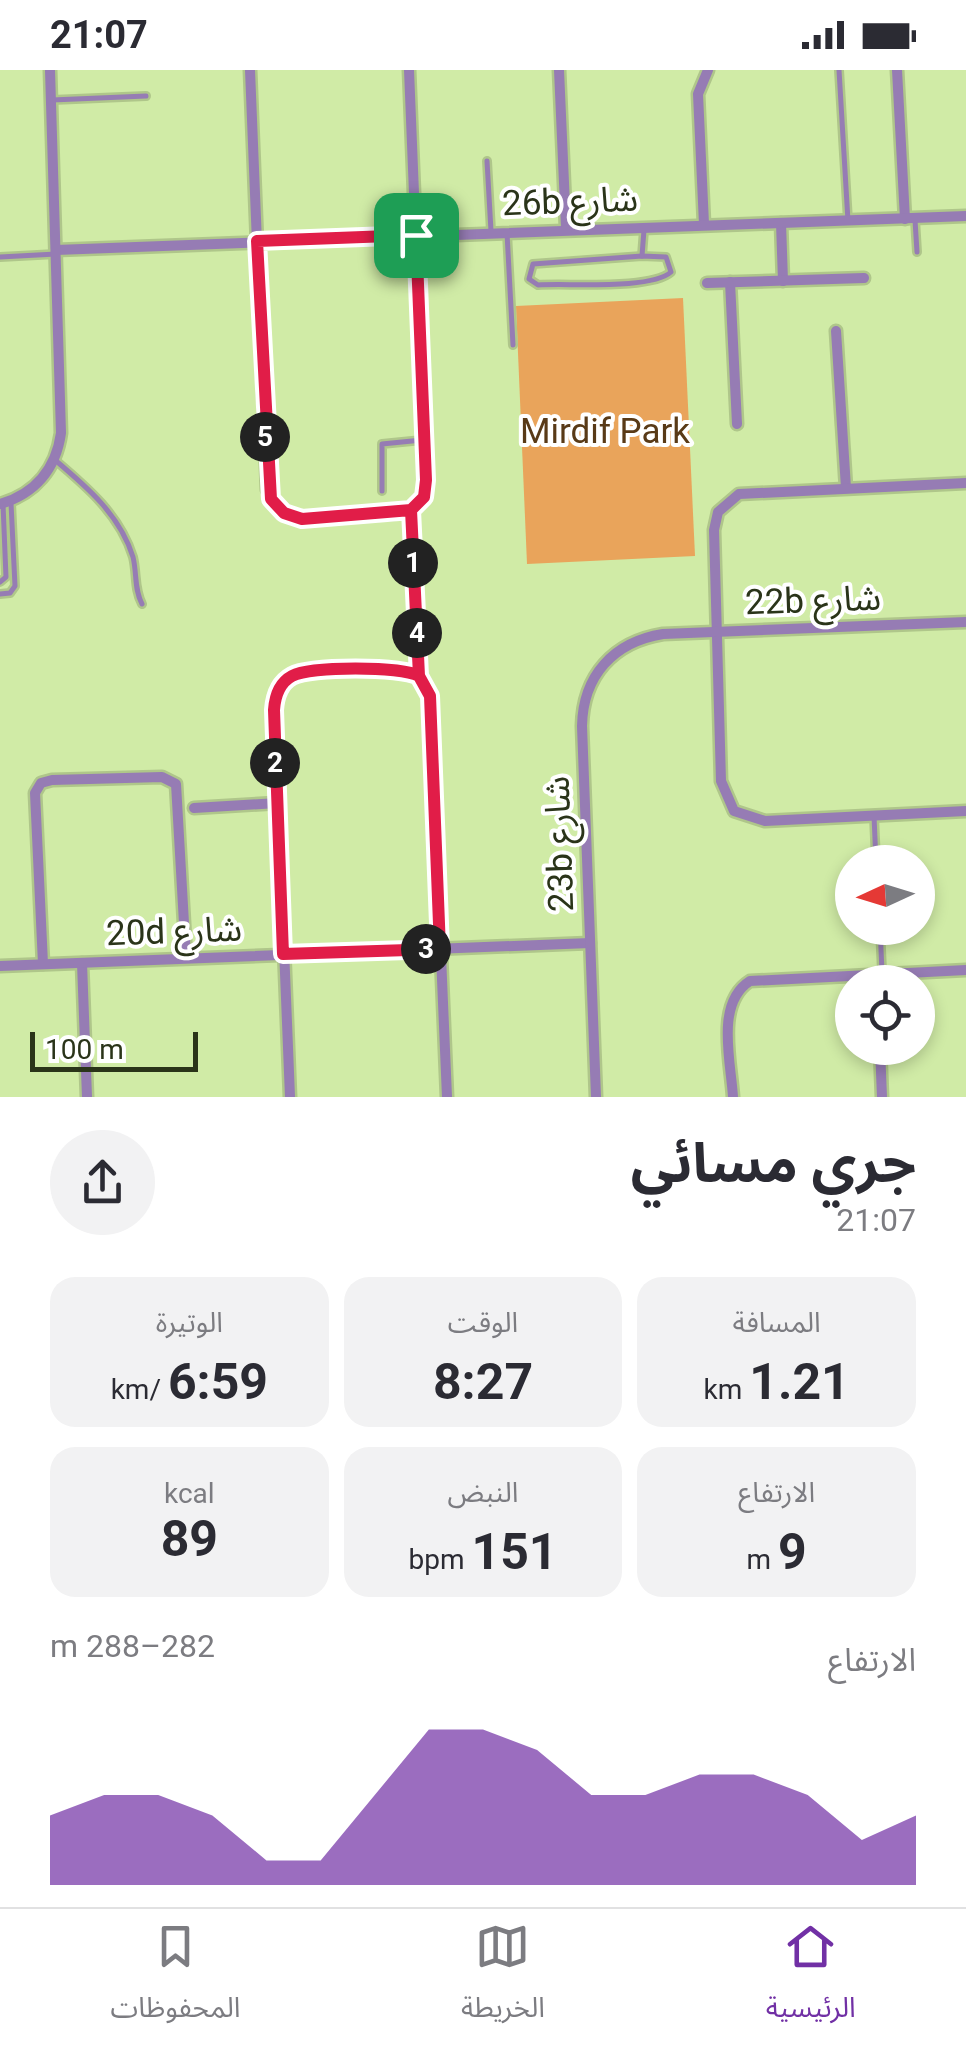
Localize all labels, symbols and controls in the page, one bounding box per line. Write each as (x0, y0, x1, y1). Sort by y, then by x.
text: 21:07 (50, 13, 148, 57)
street label: 26b شارع (501, 179, 639, 229)
pin (374, 193, 459, 278)
icon: arrive (389, 208, 444, 263)
park label: Mirdif Park (520, 411, 690, 452)
pin: 5 (240, 412, 290, 462)
text: 5 (257, 420, 273, 453)
pin: 1 (388, 538, 438, 588)
text: 1 (405, 546, 421, 579)
street label: 22b شارع (744, 578, 882, 628)
pin: 4 (392, 608, 442, 658)
text: 4 (409, 616, 425, 649)
pin: 2 (250, 738, 300, 788)
text: 2 (267, 746, 283, 779)
street label: 23b شارع (537, 775, 587, 913)
north arrow (835, 845, 935, 945)
map controls (835, 845, 935, 1065)
street label: 20d شارع (105, 909, 243, 959)
pin: 3 (401, 924, 451, 974)
text: 3 (418, 932, 434, 965)
button: locate (835, 965, 935, 1065)
scale bar (30, 1027, 198, 1071)
text: 100 m (45, 1033, 124, 1066)
button: share (50, 1130, 155, 1235)
text: جري مسائي (631, 1131, 916, 1195)
text: 21:07 (836, 1201, 916, 1239)
text: الوتيرة (156, 1306, 223, 1339)
text: الوقت (448, 1306, 518, 1339)
text: المسافة (733, 1306, 821, 1339)
text: 6:59 (168, 1353, 268, 1411)
text: 8:27 (433, 1353, 533, 1411)
text: 1.21 (749, 1353, 850, 1411)
text: /km (111, 1373, 168, 1406)
text: km (704, 1373, 749, 1406)
text: النبض (448, 1476, 519, 1509)
text: الارتفاع (738, 1476, 815, 1509)
text: kcal (164, 1477, 215, 1510)
text: 89 (161, 1510, 218, 1568)
text: 151 (471, 1523, 558, 1581)
text: 9 (778, 1523, 807, 1581)
text: bpm (409, 1543, 471, 1576)
text: m (747, 1543, 778, 1576)
text: 282–288 m (50, 1627, 215, 1665)
text: الارتفاع (828, 1641, 916, 1679)
tab: المحفوظات (110, 1919, 240, 2038)
tab: الخريطة (461, 1919, 545, 2038)
tab: الرئيسية (766, 1919, 856, 2038)

